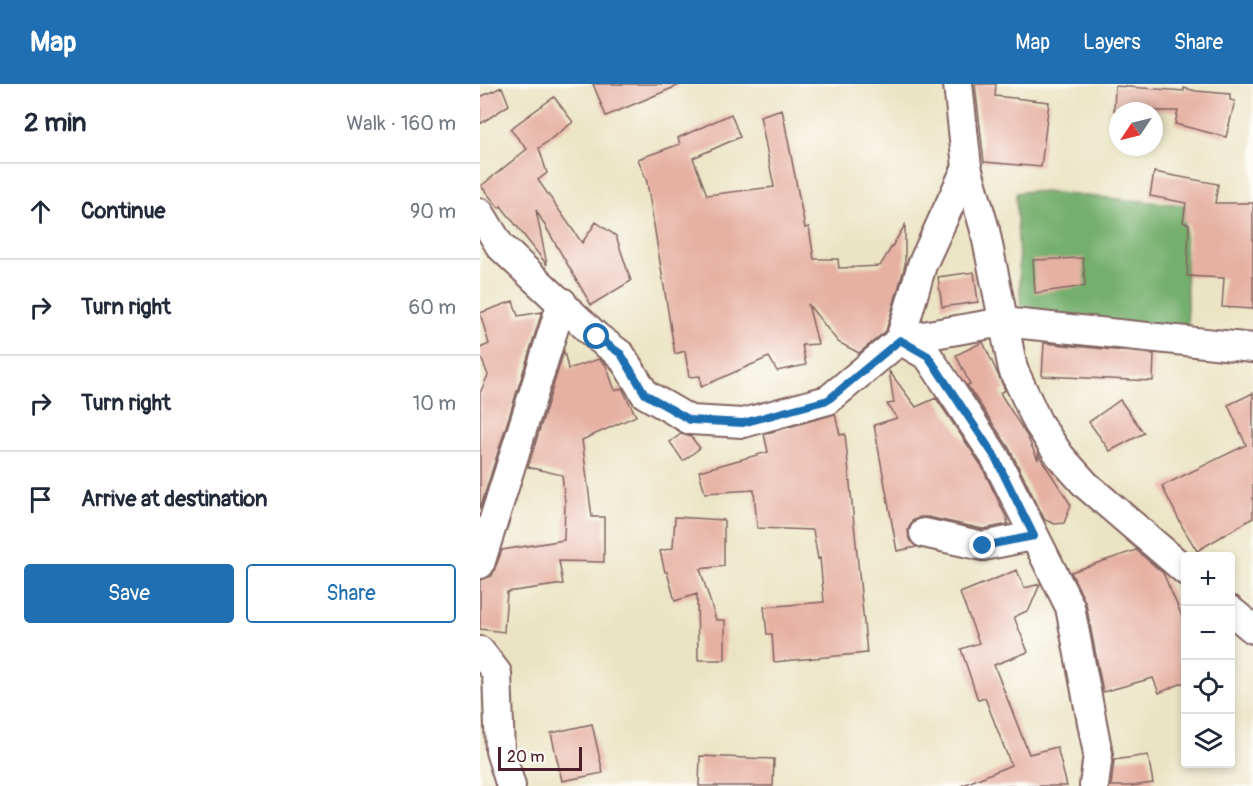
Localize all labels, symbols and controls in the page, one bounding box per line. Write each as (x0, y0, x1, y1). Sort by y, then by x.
text: Map (30, 25, 76, 60)
text: Map (1015, 29, 1050, 56)
text: Layers (1083, 29, 1141, 56)
text: Share (1174, 29, 1223, 56)
north arrow (1109, 102, 1163, 156)
text: 2 min (24, 107, 86, 139)
text: Walk · 160 m (346, 111, 456, 136)
icon: ahead (24, 195, 57, 228)
text: Continue (81, 197, 165, 225)
text: 90 m (410, 199, 456, 224)
icon: right (24, 291, 57, 324)
text: Turn right (81, 293, 171, 321)
text: 60 m (409, 295, 456, 320)
route start (583, 323, 609, 349)
icon: right (24, 387, 57, 420)
text: Turn right (81, 389, 171, 417)
text: 10 m (412, 391, 456, 416)
icon: arrive (24, 483, 57, 516)
text: Arrive at destination (81, 485, 267, 513)
route end (969, 532, 995, 558)
map controls (1181, 552, 1235, 768)
button: + (1181, 552, 1235, 606)
button: Save (24, 564, 234, 623)
button: Share (246, 564, 456, 623)
button: − (1181, 606, 1235, 660)
button: locate (1181, 660, 1235, 714)
button: layers (1181, 714, 1235, 768)
scale bar (498, 744, 582, 772)
text: 20 m (507, 747, 545, 767)

